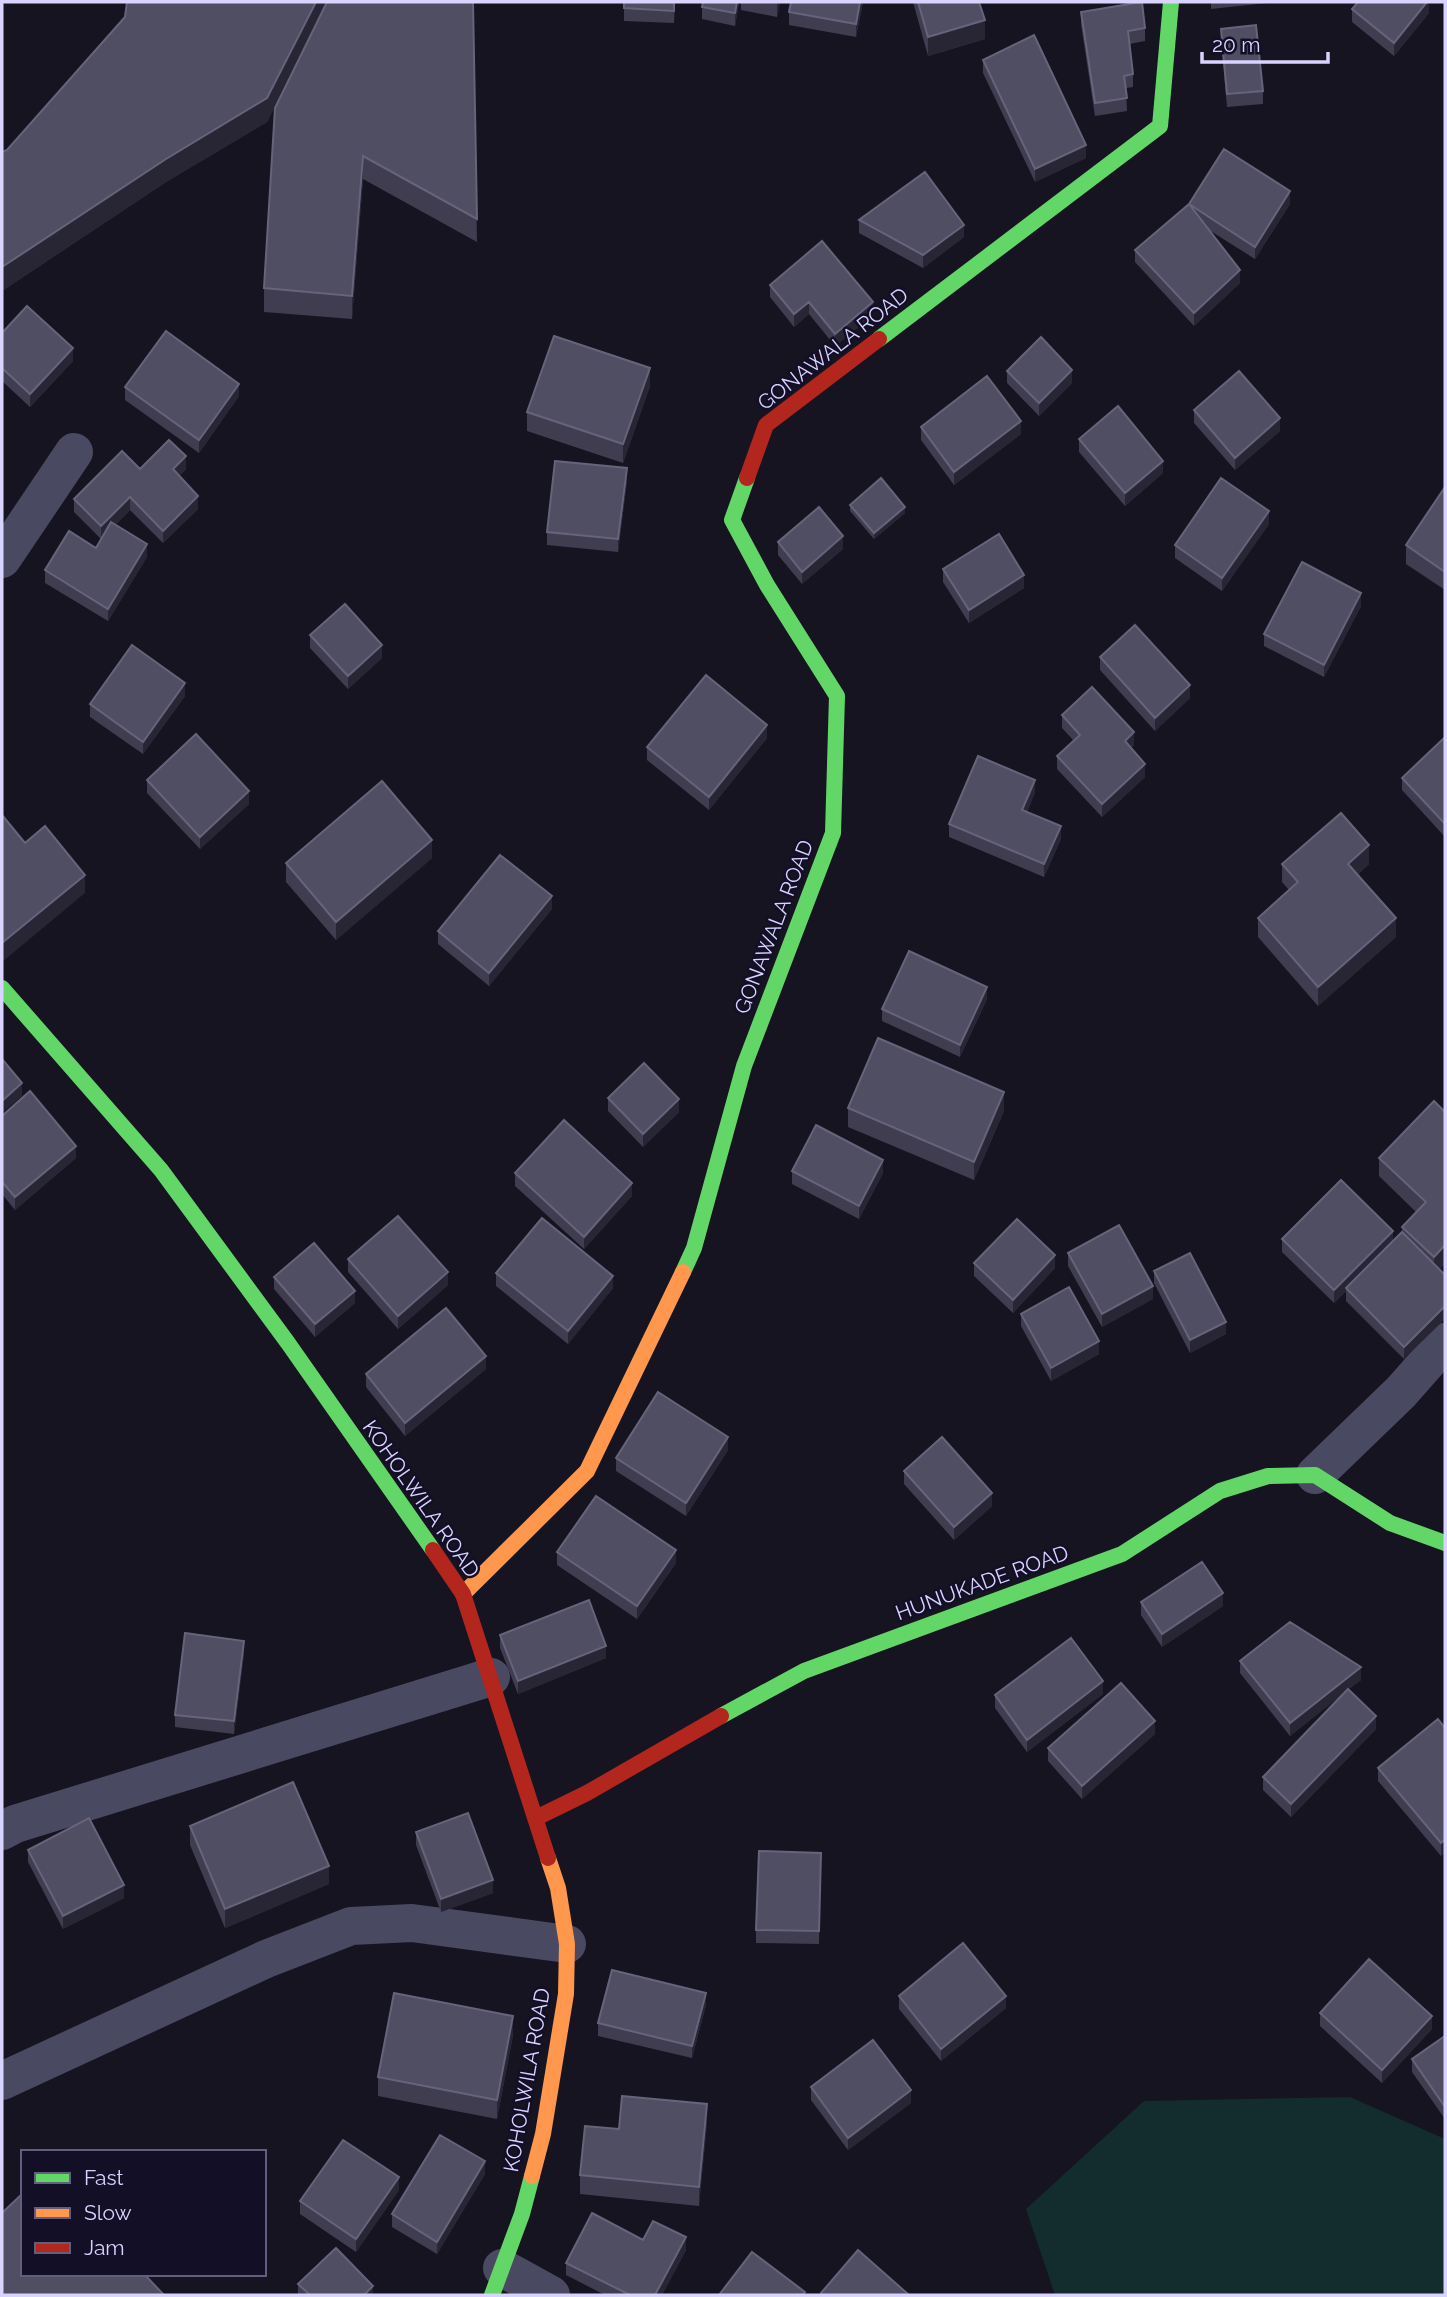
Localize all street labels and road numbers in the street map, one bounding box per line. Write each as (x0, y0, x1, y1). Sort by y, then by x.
street label: GONAWALA ROAD (752, 282, 913, 415)
street label: GONAWALA ROAD (729, 836, 818, 1017)
street label: KOHOLWILA ROAD (358, 1415, 485, 1582)
street label: HUNUKADE ROAD (892, 1540, 1072, 1625)
street label: KOHOLWILA ROAD (498, 1986, 555, 2174)

